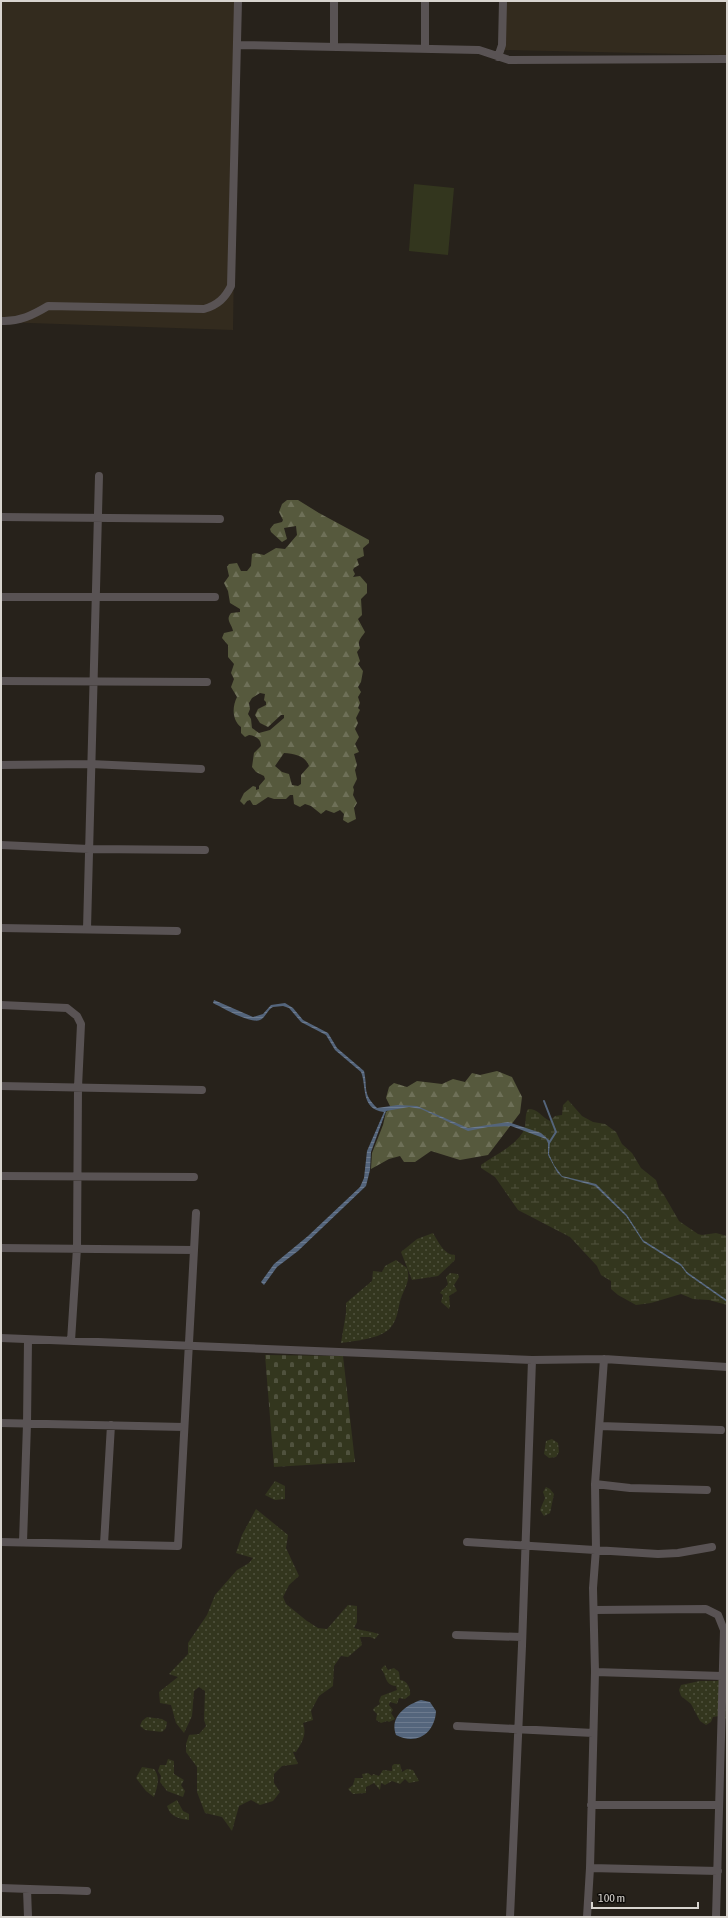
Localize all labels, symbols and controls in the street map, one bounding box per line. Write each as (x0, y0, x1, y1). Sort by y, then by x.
scale bar (592, 1884, 698, 1910)
text: 100 m (598, 1891, 625, 1905)

